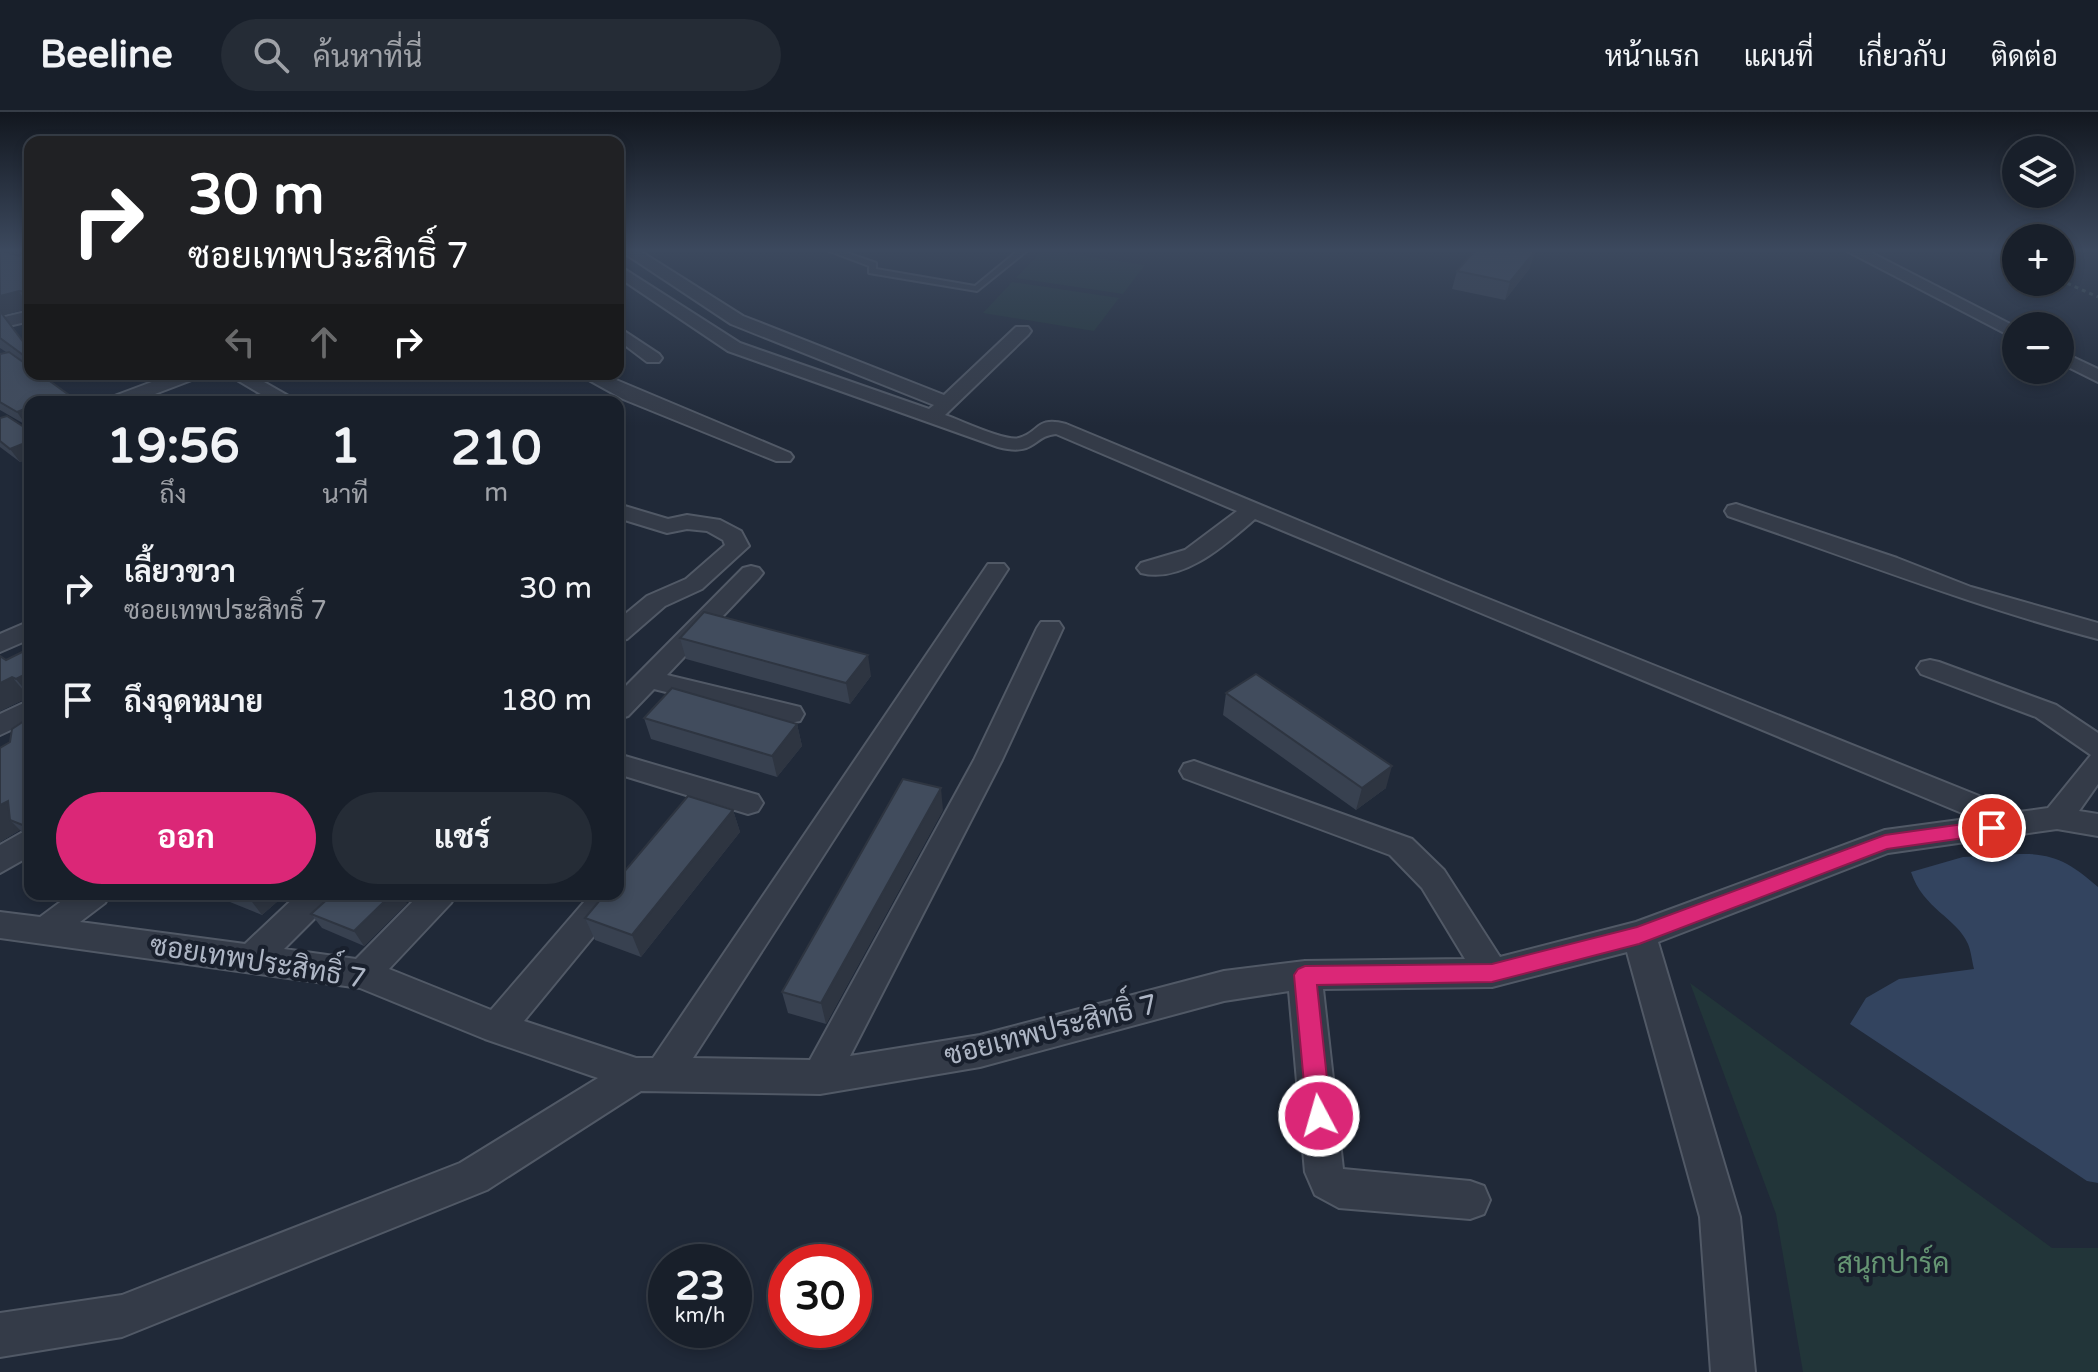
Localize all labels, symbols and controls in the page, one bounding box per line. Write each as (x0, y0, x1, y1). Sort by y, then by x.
search box (221, 19, 781, 91)
text: Beeline (40, 32, 173, 78)
icon: search (249, 33, 293, 77)
text: ค้นหาที่นี่ (313, 39, 422, 76)
text: หน้าแรก (1605, 40, 1700, 74)
text: แผนที่ (1744, 40, 1814, 74)
text: เกี่ยวกับ (1858, 40, 1947, 74)
text: ติดต่อ (1991, 40, 2058, 74)
map controls (2002, 136, 2074, 384)
button: layers (2002, 136, 2074, 208)
text: 30 m (188, 162, 324, 229)
icon: right (56, 168, 160, 272)
button: + (2002, 224, 2074, 296)
text: ซอยเทพประสิทธิ์ 7 (188, 235, 469, 278)
button: − (2002, 312, 2074, 384)
icon: left (218, 320, 262, 364)
icon: ahead (302, 320, 346, 364)
icon: right (386, 320, 430, 364)
text: 19:56 (107, 418, 240, 476)
text: 1 (330, 418, 360, 476)
text: 210 (451, 420, 541, 478)
text: m (484, 477, 508, 508)
text: ถึง (160, 479, 187, 510)
text: นาที (322, 479, 368, 510)
text: เลี้ยวขวา (124, 554, 236, 591)
icon: right (56, 566, 100, 610)
text: 30 m (519, 570, 592, 607)
text: ซอยเทพประสิทธิ์ 7 (124, 595, 327, 626)
icon: arrive (56, 678, 100, 722)
text: 180 m (500, 682, 592, 719)
text: ถึงจุดหมาย (124, 684, 263, 721)
button: ออก (56, 792, 316, 884)
button: แชร์ (332, 792, 592, 884)
pin (1958, 794, 2026, 862)
icon: arrive (1970, 806, 2014, 850)
street label: ซอยเทพประสิทธิ์ 7 (147, 921, 370, 996)
street label: ซอยเทพประสิทธิ์ 7 (939, 980, 1161, 1073)
position arrow (1277, 1074, 1361, 1158)
speed limit sign: 30 (768, 1244, 872, 1348)
park label: สนุกปาร์ค (1837, 1244, 1949, 1283)
text: 23 (675, 1262, 725, 1310)
text: km/h (675, 1304, 725, 1328)

